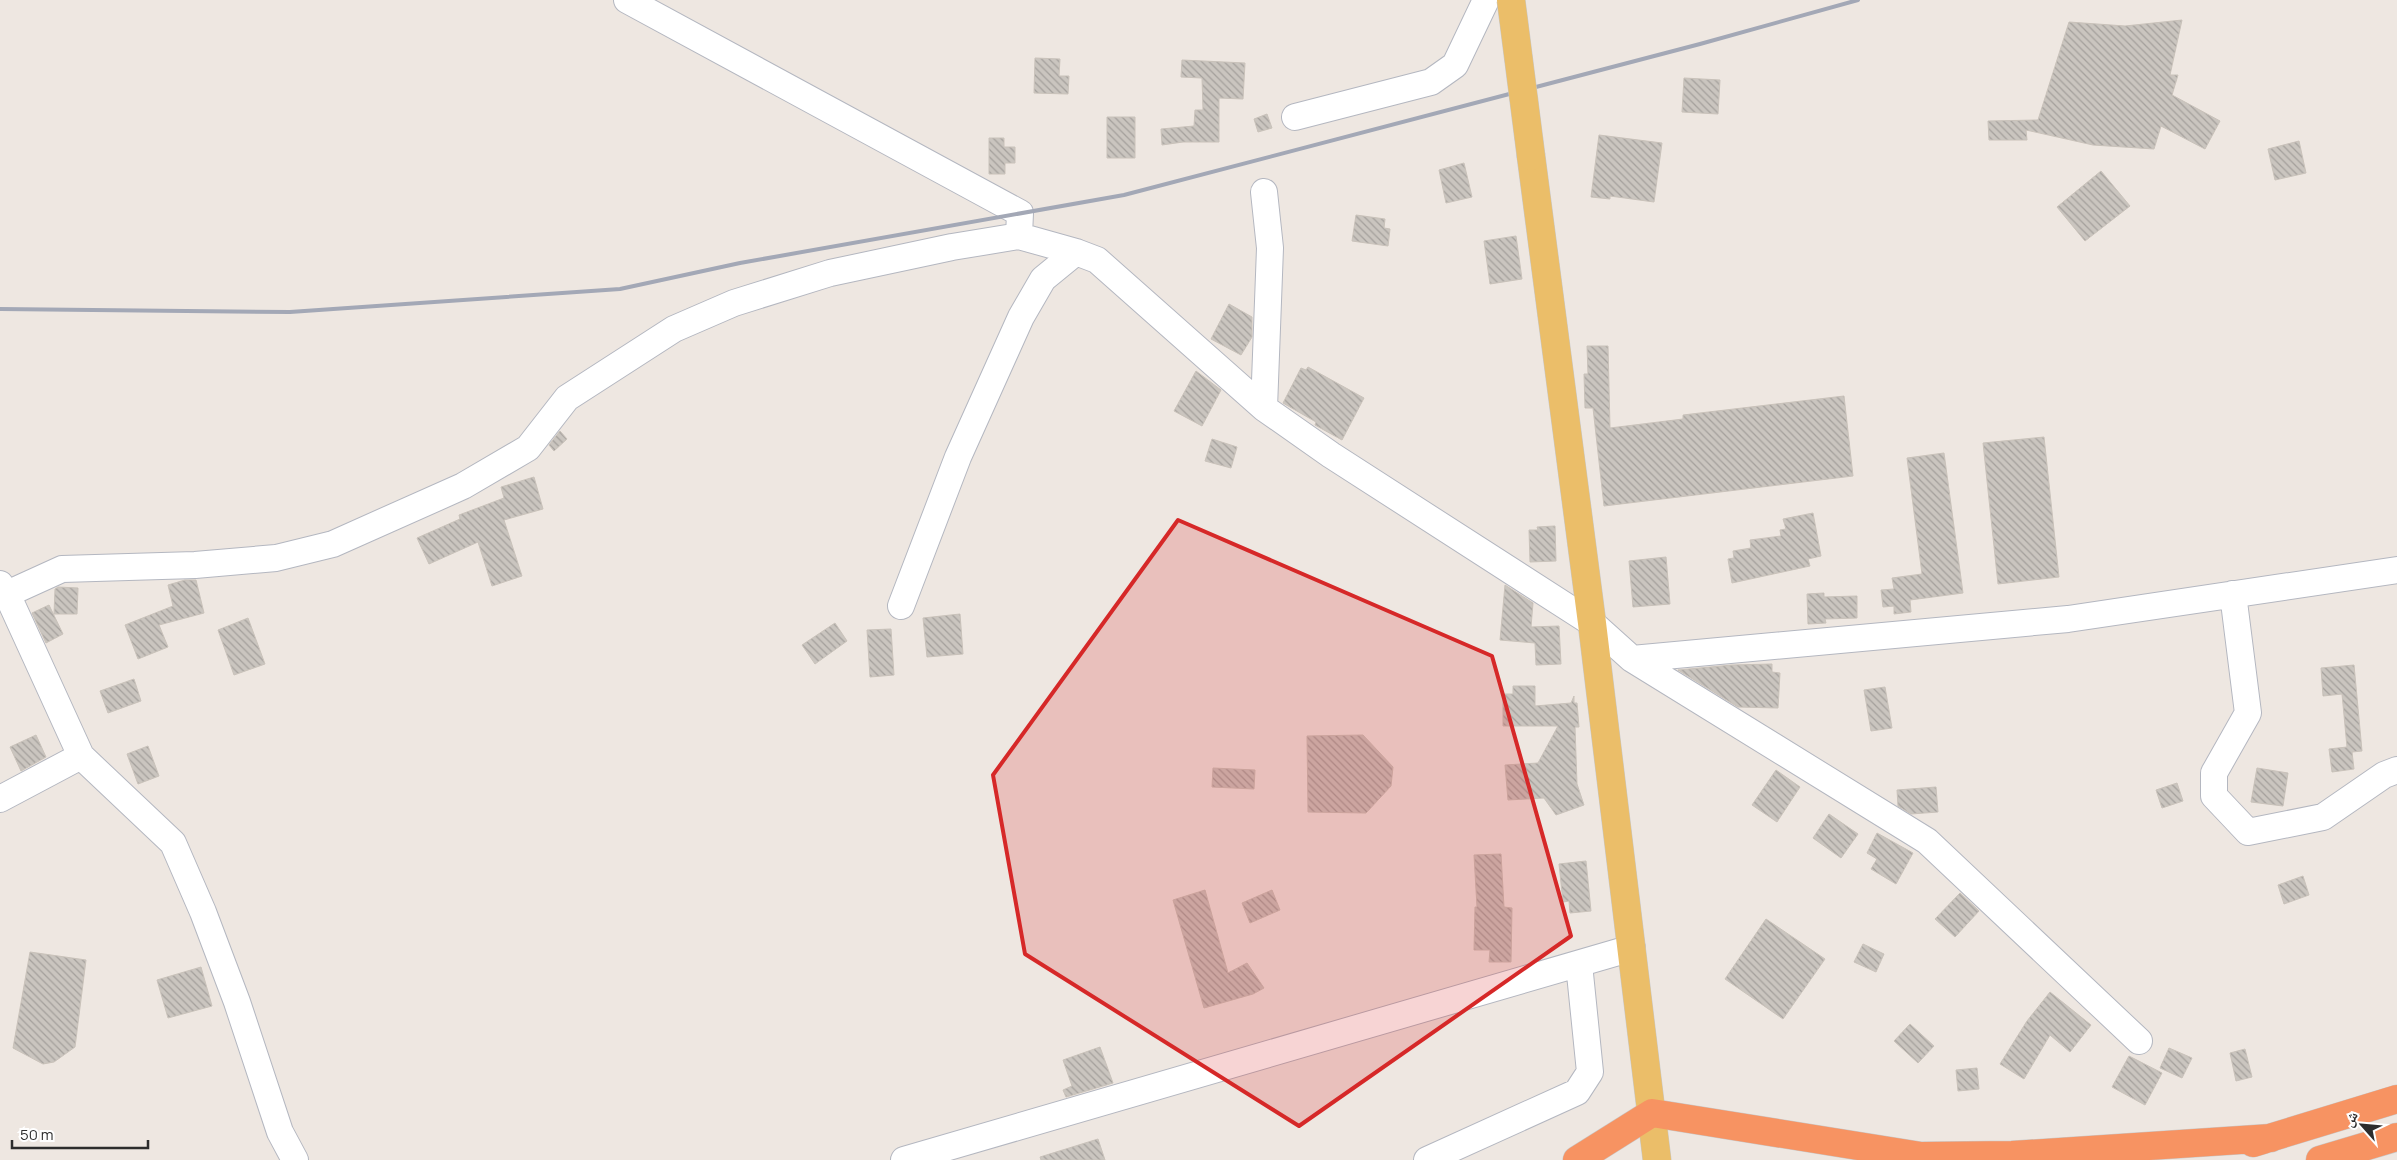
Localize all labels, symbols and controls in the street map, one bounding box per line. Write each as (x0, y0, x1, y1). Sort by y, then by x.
north arrow (2337, 1100, 2387, 1150)
text: ش (2338, 1108, 2362, 1130)
scale bar (12, 1118, 149, 1150)
text: 50 m (20, 1124, 54, 1145)

